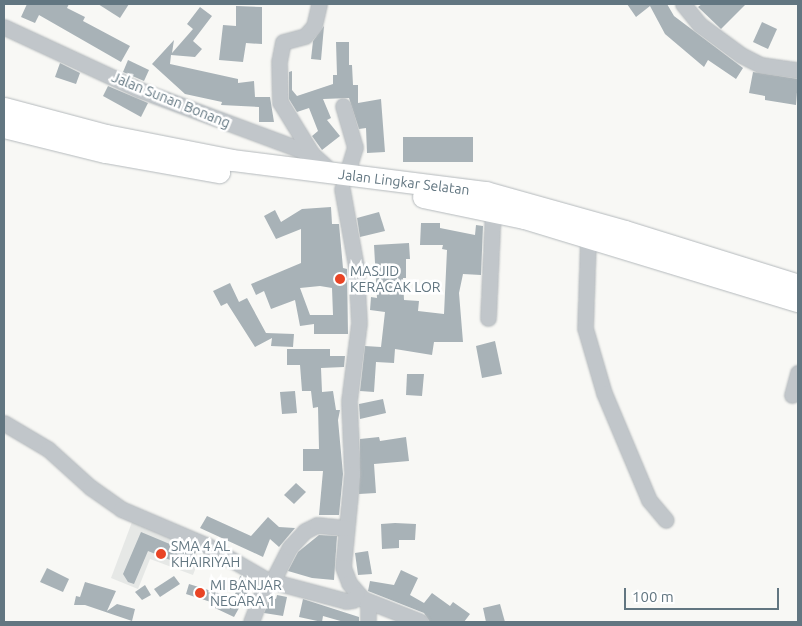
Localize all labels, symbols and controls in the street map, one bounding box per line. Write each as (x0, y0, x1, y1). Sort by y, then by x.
street label: Jalan Sunan Bonang (109, 69, 233, 131)
street label: Jalan Lingkar Selatan (337, 166, 471, 198)
place label: MASJID KERACAK LOR (350, 263, 440, 296)
marker: MASJID KERACAK LOR (334, 273, 346, 285)
place label: SMA 4 AL KHAIRIYAH (171, 538, 240, 570)
marker: SMA 4 AL KHAIRIYAH (155, 548, 167, 560)
place label: MI BANJAR NEGARA 1 (210, 577, 282, 610)
scale bar (627, 578, 782, 610)
marker: MI BANJAR NEGARA 1 (194, 587, 206, 599)
text: 100 m (632, 588, 674, 605)

